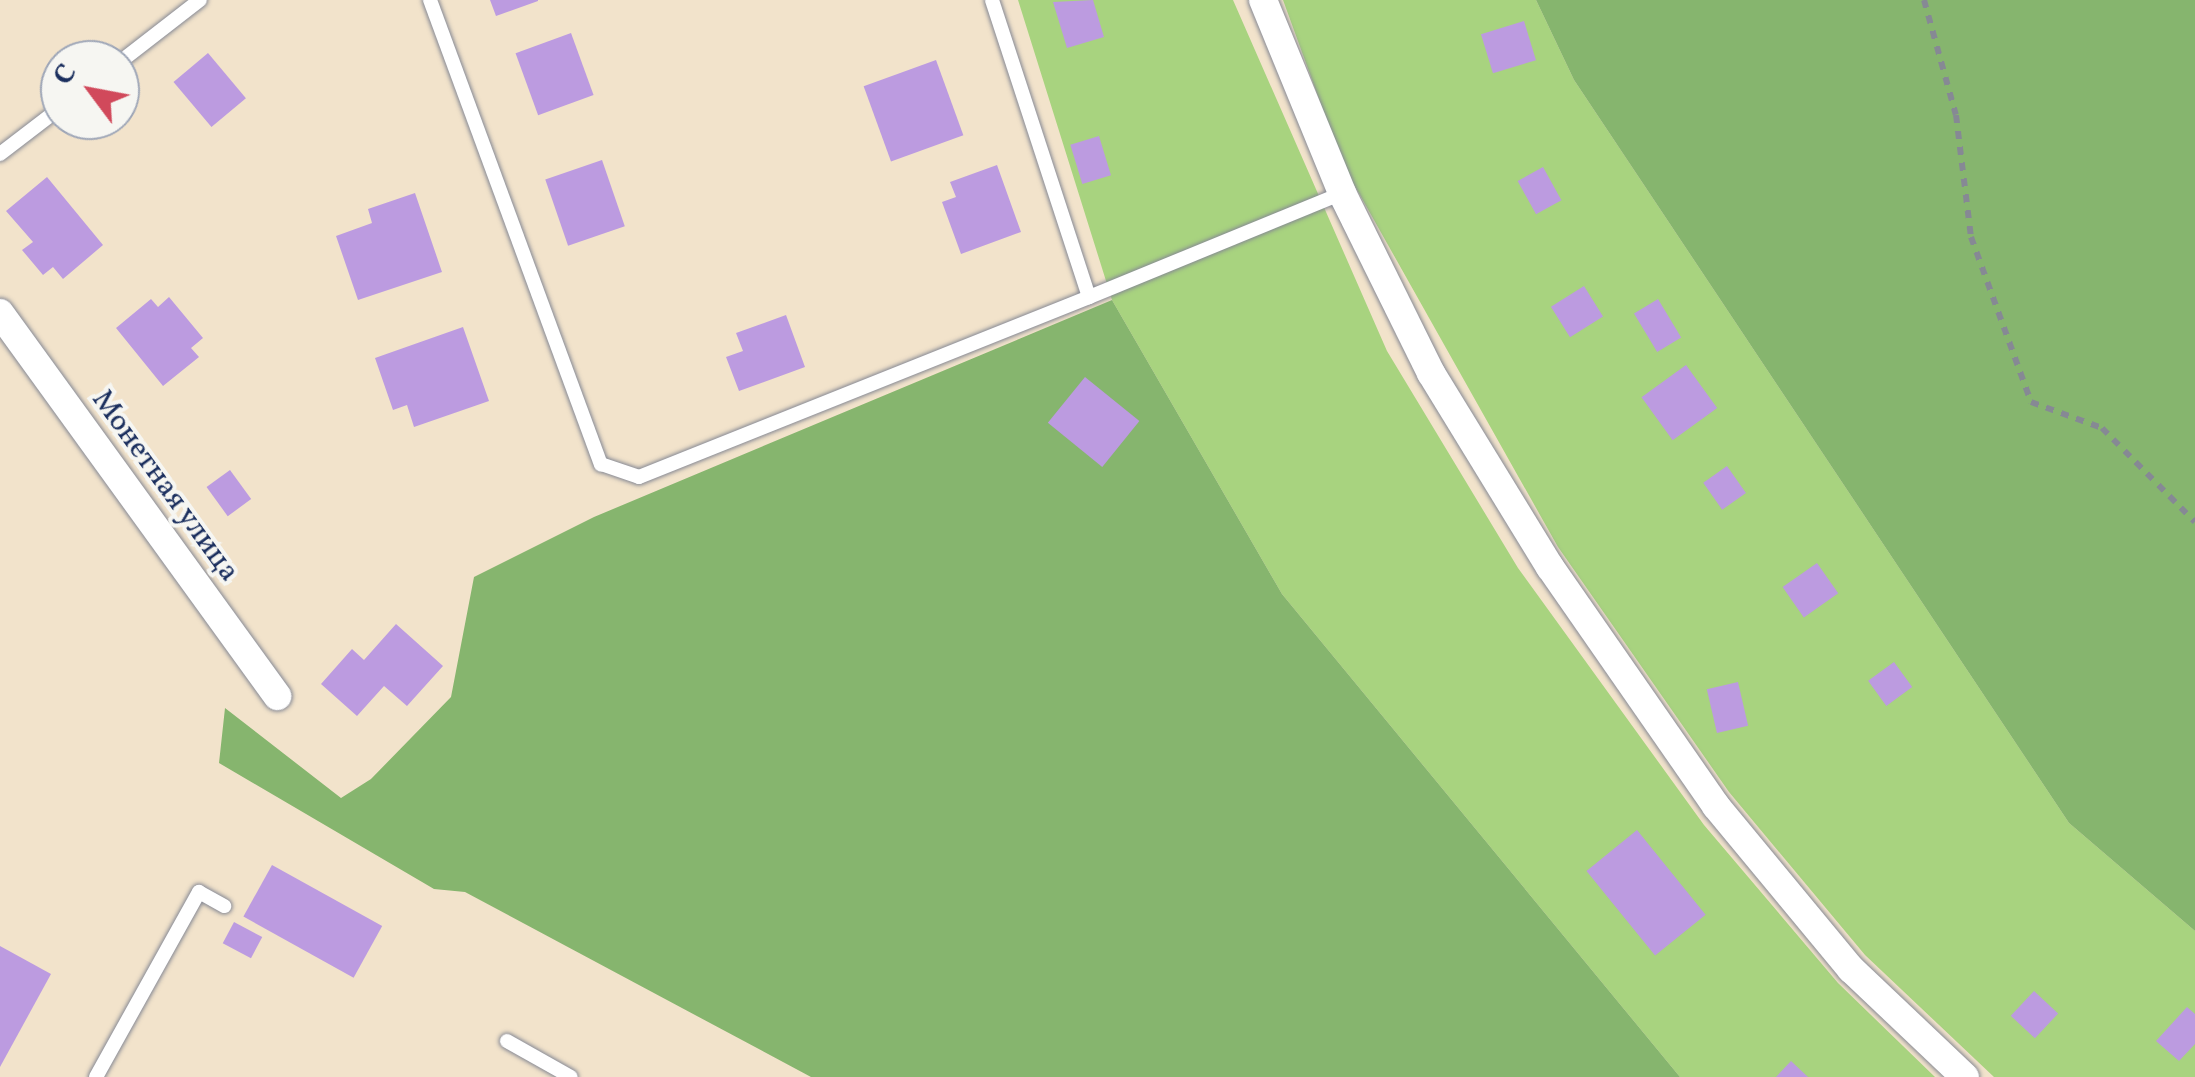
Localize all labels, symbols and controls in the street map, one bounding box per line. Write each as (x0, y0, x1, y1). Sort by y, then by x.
north arrow (40, 40, 140, 140)
text: С (45, 57, 87, 93)
street label: Монетная улица (83, 383, 247, 589)

